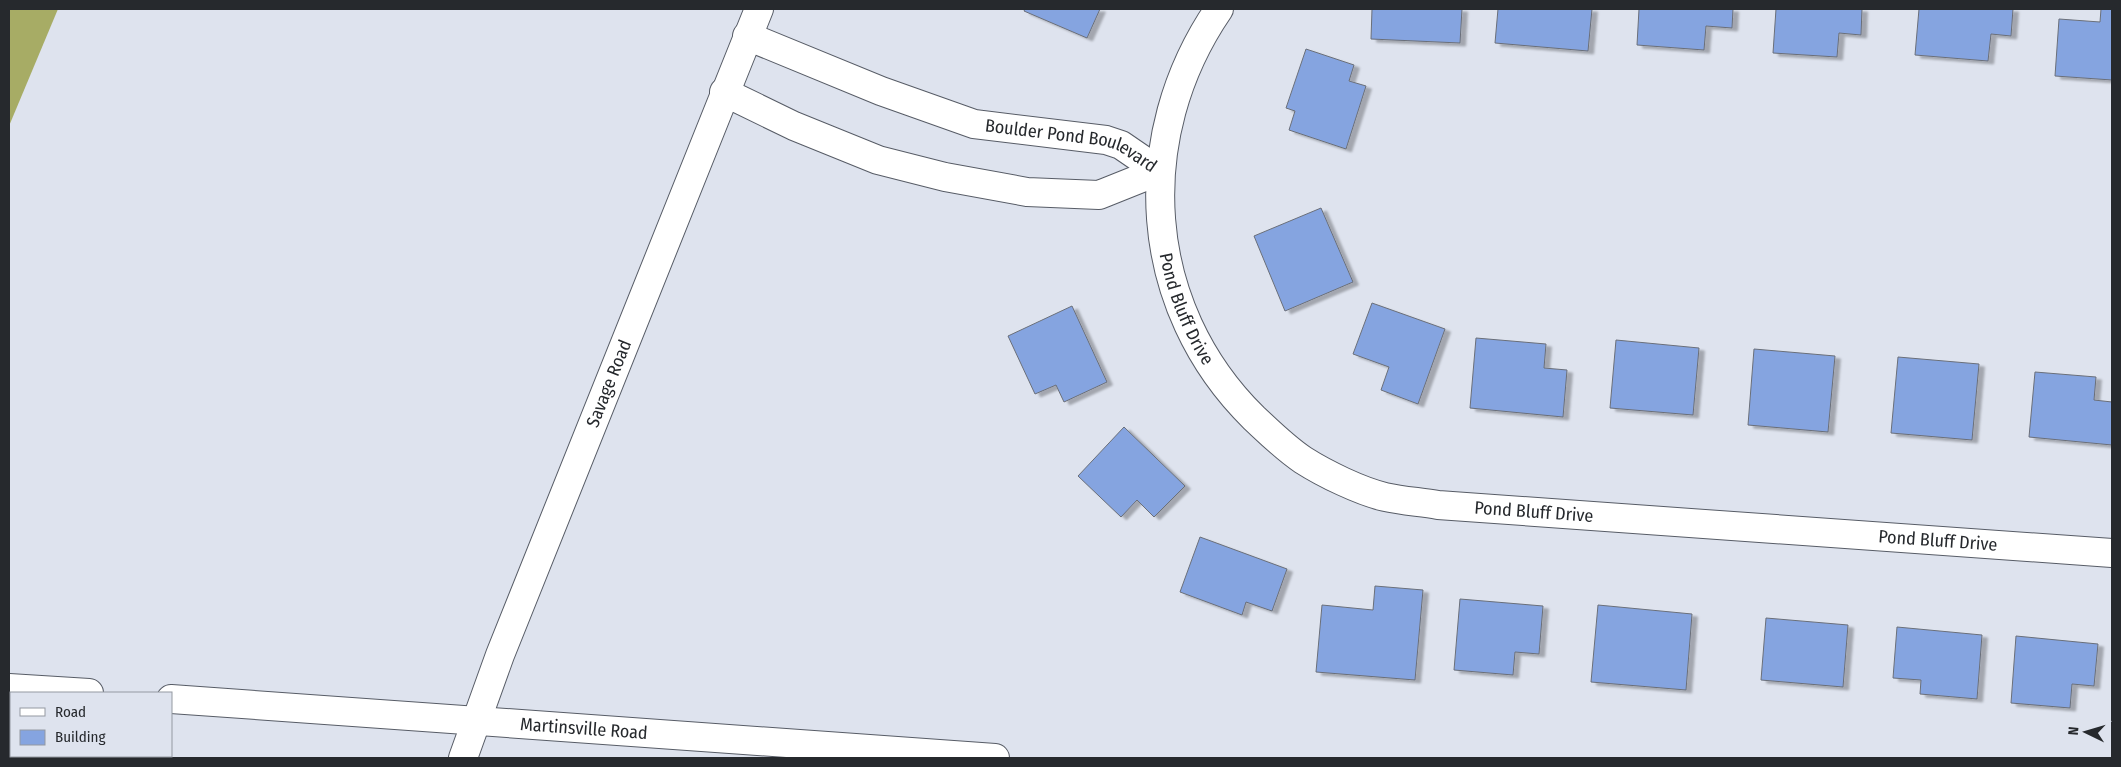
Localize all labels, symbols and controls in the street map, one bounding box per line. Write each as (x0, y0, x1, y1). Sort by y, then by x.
street label: Boulder Pond Boulevard (984, 114, 1161, 177)
street label: Pond Bluff Drive (1155, 251, 1219, 369)
street label: Savage Road (581, 336, 636, 431)
street label: Pond Bluff Drive (1474, 497, 1594, 527)
street label: Pond Bluff Drive (1878, 525, 1998, 556)
legend (10, 692, 172, 757)
text: Road (55, 703, 86, 721)
north arrow (2061, 707, 2111, 757)
street label: Martinsville Road (519, 713, 648, 744)
text: N (2065, 726, 2082, 736)
text: Building (55, 728, 106, 746)

